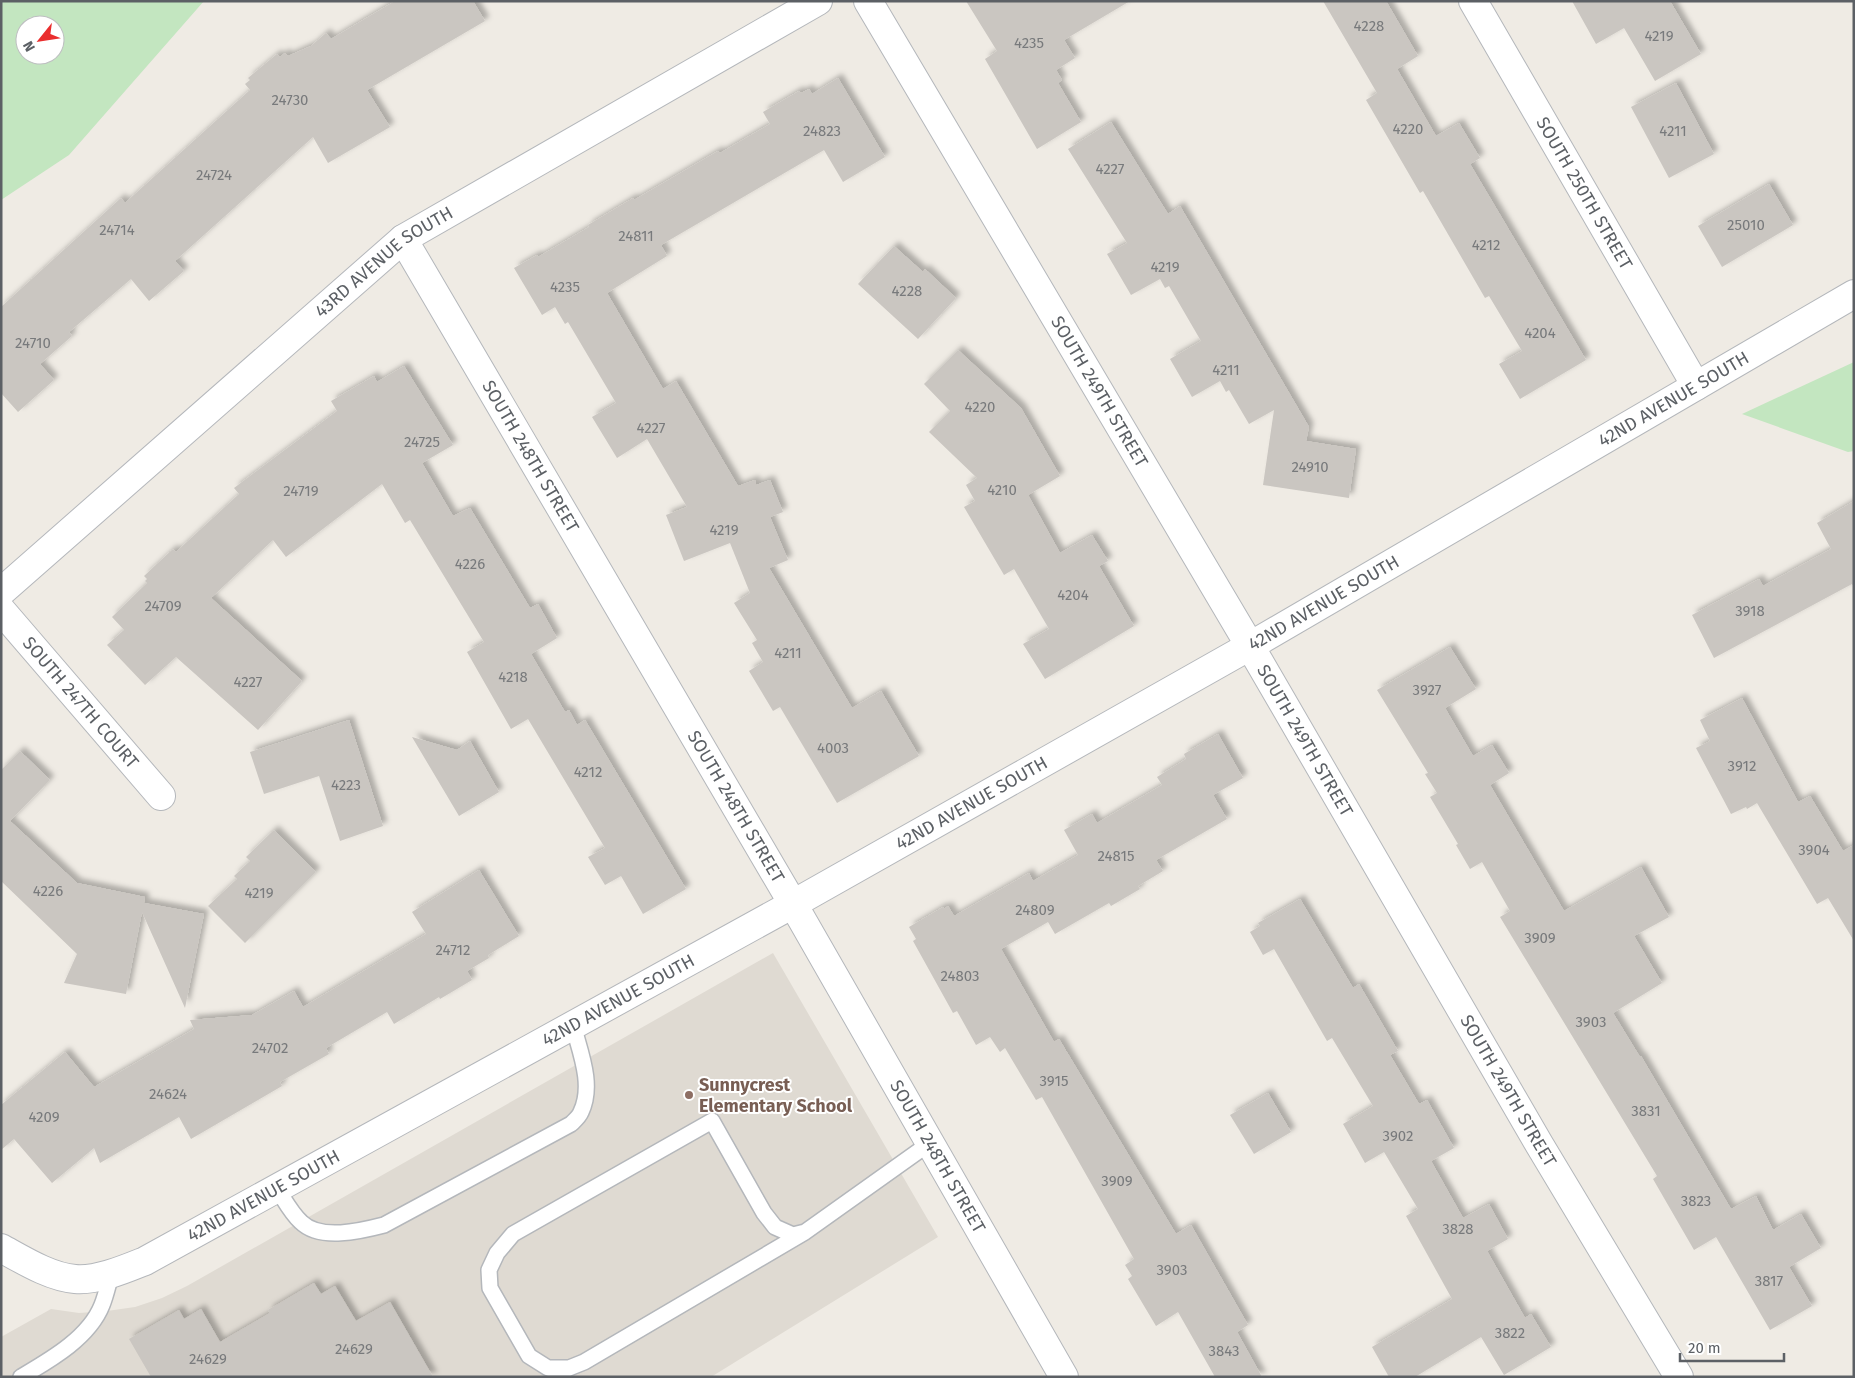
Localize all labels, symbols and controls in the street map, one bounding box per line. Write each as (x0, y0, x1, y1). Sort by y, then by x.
north arrow (15, 15, 65, 65)
house number: 4228 (1354, 17, 1384, 35)
house number: 4219 (1644, 27, 1674, 45)
house number: 4235 (1014, 34, 1044, 52)
text: N (19, 38, 39, 55)
house number: 24730 (271, 91, 309, 109)
street label: SOUTH 250TH STREET (1532, 113, 1637, 274)
house number: 4220 (1393, 120, 1423, 138)
house number: 24823 (803, 122, 841, 140)
house number: 4211 (1659, 122, 1687, 140)
house number: 4227 (1095, 160, 1125, 178)
house number: 24724 (196, 166, 232, 184)
street label: 43RD AVENUE SOUTH (310, 202, 457, 322)
house number: 25010 (1727, 216, 1765, 234)
house number: 24714 (99, 221, 135, 239)
house number: 24811 (618, 227, 654, 245)
house number: 4212 (1472, 236, 1500, 254)
house number: 4219 (1150, 258, 1180, 276)
house number: 4235 (550, 278, 580, 296)
house number: 4228 (892, 282, 922, 300)
street label: SOUTH 249TH STREET (1046, 312, 1153, 472)
house number: 4204 (1524, 324, 1556, 342)
house number: 24710 (15, 334, 51, 352)
street label: 42ND AVENUE SOUTH (1594, 347, 1753, 452)
house number: 4211 (1212, 361, 1240, 379)
street label: SOUTH 248TH STREET (477, 376, 584, 537)
house number: 4220 (965, 398, 995, 416)
house number: 4227 (636, 419, 666, 437)
house number: 24725 (404, 433, 440, 451)
house number: 24910 (1291, 458, 1329, 476)
house number: 4210 (987, 481, 1017, 499)
house number: 24719 (283, 482, 319, 500)
house number: 4219 (709, 521, 739, 539)
street label: 42ND AVENUE SOUTH (1244, 551, 1403, 656)
house number: 4226 (455, 555, 485, 573)
house number: 4204 (1057, 586, 1089, 604)
house number: 24709 (144, 597, 182, 615)
house number: 3918 (1735, 602, 1765, 620)
street label: SOUTH 247TH COURT (18, 632, 144, 773)
house number: 4211 (774, 644, 802, 662)
street label: SOUTH 249TH STREET (1252, 661, 1358, 821)
house number: 4218 (498, 668, 528, 686)
house number: 4227 (233, 673, 263, 691)
house number: 3927 (1413, 681, 1442, 699)
street label: SOUTH 248TH STREET (683, 727, 789, 887)
house number: 4003 (817, 739, 849, 757)
street label: 42ND AVENUE SOUTH (892, 752, 1051, 855)
house number: 3912 (1728, 757, 1756, 775)
house number: 4212 (574, 763, 602, 781)
house number: 4223 (331, 776, 361, 794)
house number: 3904 (1798, 841, 1830, 859)
house number: 24815 (1098, 847, 1134, 865)
house number: 4226 (33, 882, 63, 900)
house number: 4219 (244, 884, 274, 902)
house number: 24809 (1015, 901, 1055, 919)
house number: 3909 (1524, 929, 1556, 947)
house number: 24712 (436, 941, 470, 959)
street label: 42ND AVENUE SOUTH (538, 949, 698, 1051)
house number: 24803 (941, 967, 979, 985)
street label: SOUTH 249TH STREET (1456, 1011, 1561, 1171)
house number: 3903 (1576, 1013, 1606, 1031)
house number: 24702 (252, 1039, 288, 1057)
house number: 3915 (1040, 1072, 1068, 1090)
place label: Sunnycrest Elementary School (699, 1074, 853, 1117)
street label: SOUTH 248TH STREET (885, 1076, 991, 1238)
house number: 24624 (149, 1085, 187, 1103)
marker: Sunnycrest Elementary School (683, 1089, 695, 1101)
house number: 3831 (1631, 1102, 1661, 1120)
house number: 4209 (28, 1108, 60, 1126)
house number: 3902 (1383, 1127, 1413, 1145)
street label: 42ND AVENUE SOUTH (183, 1145, 344, 1247)
house number: 3909 (1101, 1172, 1133, 1190)
house number: 3823 (1681, 1192, 1711, 1210)
house number: 3828 (1442, 1220, 1474, 1238)
house number: 3903 (1157, 1261, 1187, 1279)
house number: 3817 (1755, 1272, 1784, 1290)
house number: 3822 (1495, 1324, 1525, 1342)
scale bar (1680, 1330, 1784, 1362)
text: 20 m (1688, 1339, 1721, 1357)
house number: 24629 (335, 1340, 373, 1358)
house number: 3843 (1209, 1342, 1239, 1360)
house number: 24629 (189, 1350, 227, 1368)

